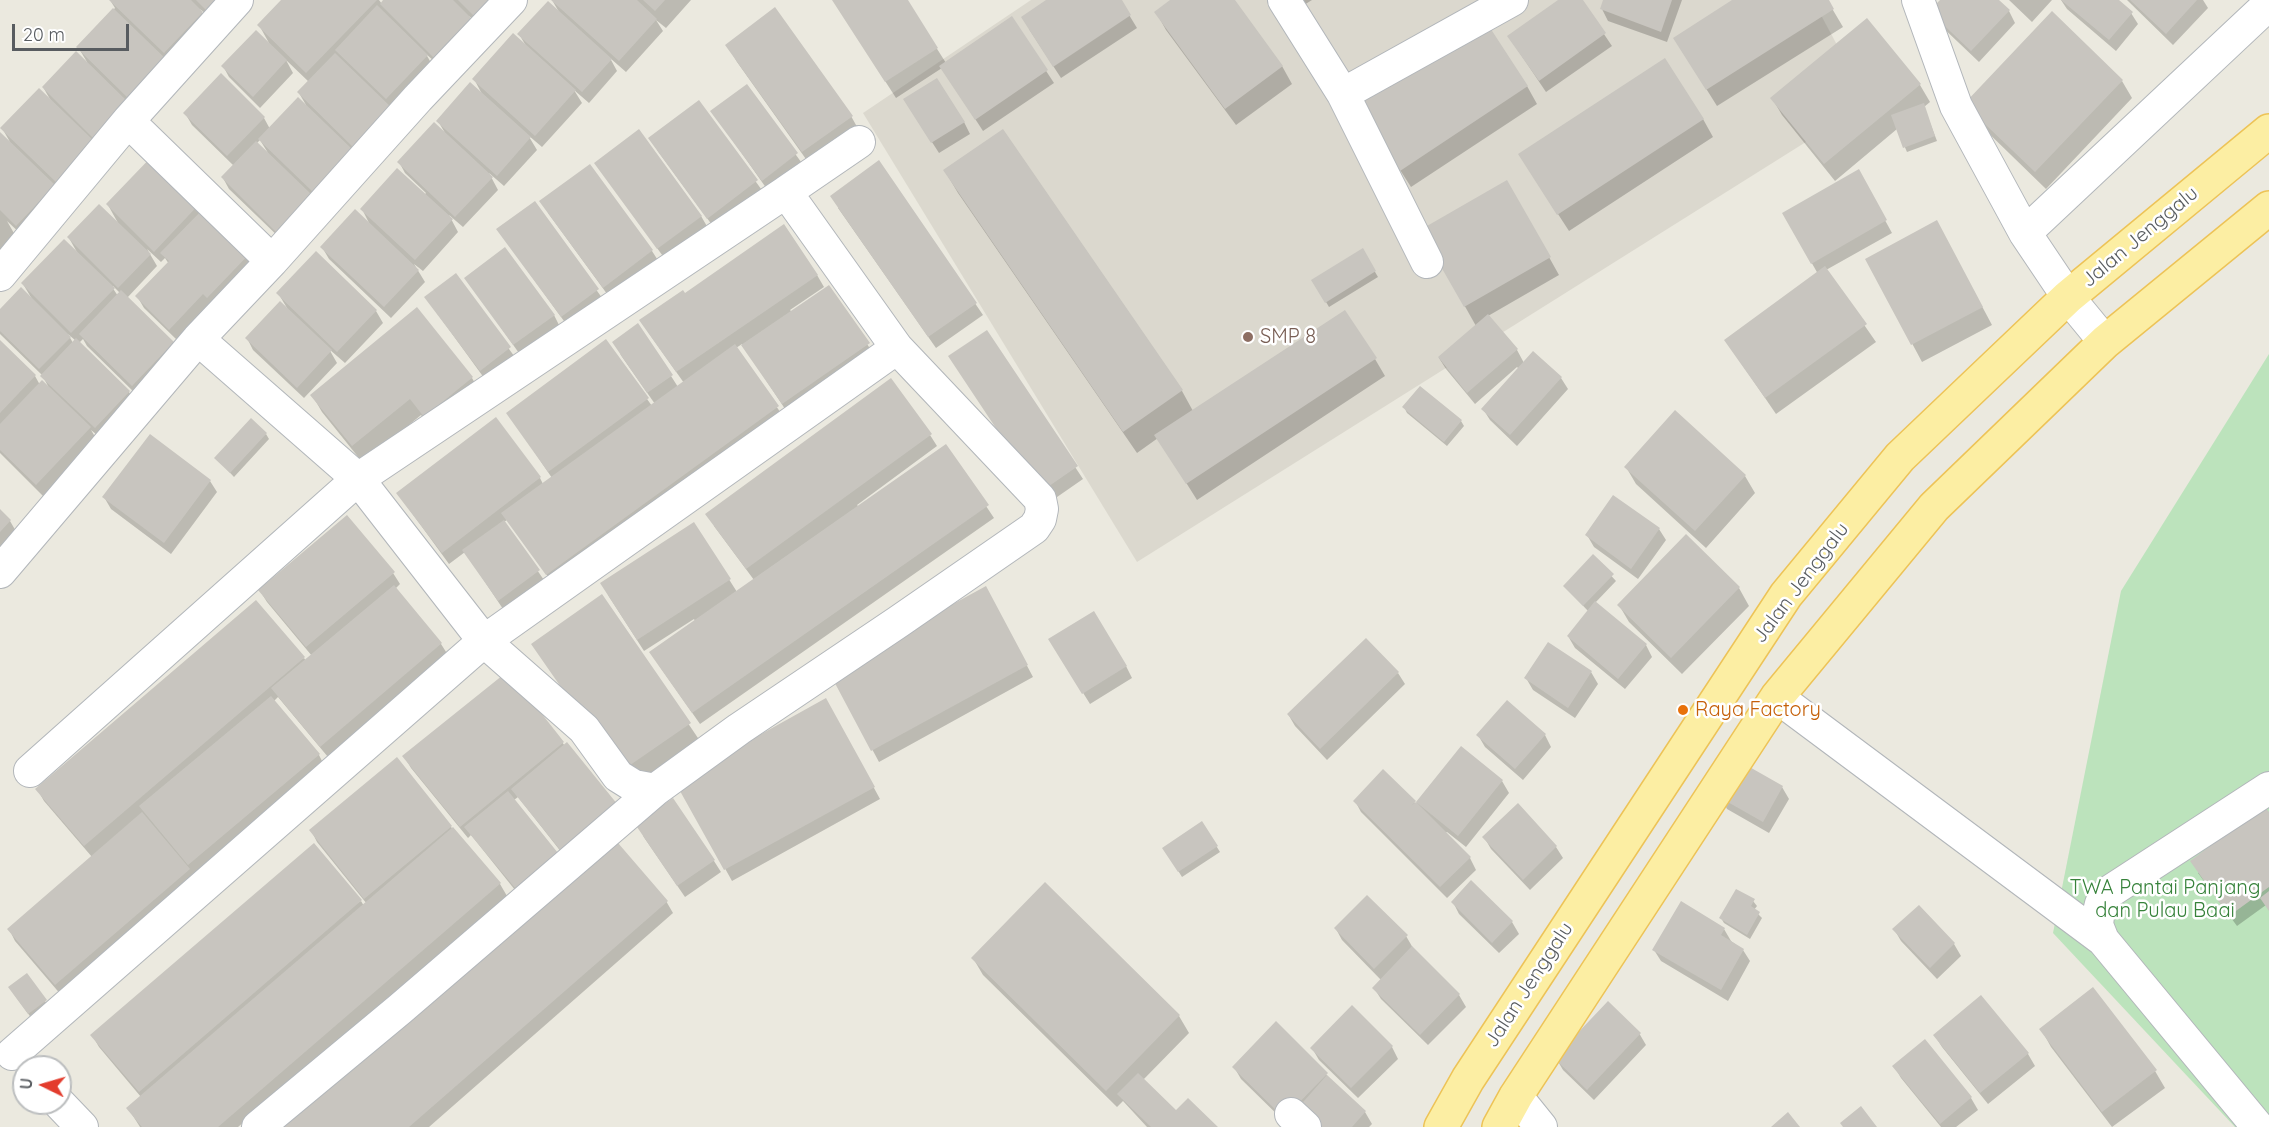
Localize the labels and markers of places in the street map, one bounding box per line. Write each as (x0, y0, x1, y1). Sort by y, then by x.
place label: SMP 8 (1260, 325, 1316, 349)
marker: SMP 8 (1241, 330, 1255, 344)
place label: Raya Factory (1695, 698, 1821, 722)
marker: Raya Factory (1676, 703, 1690, 717)

